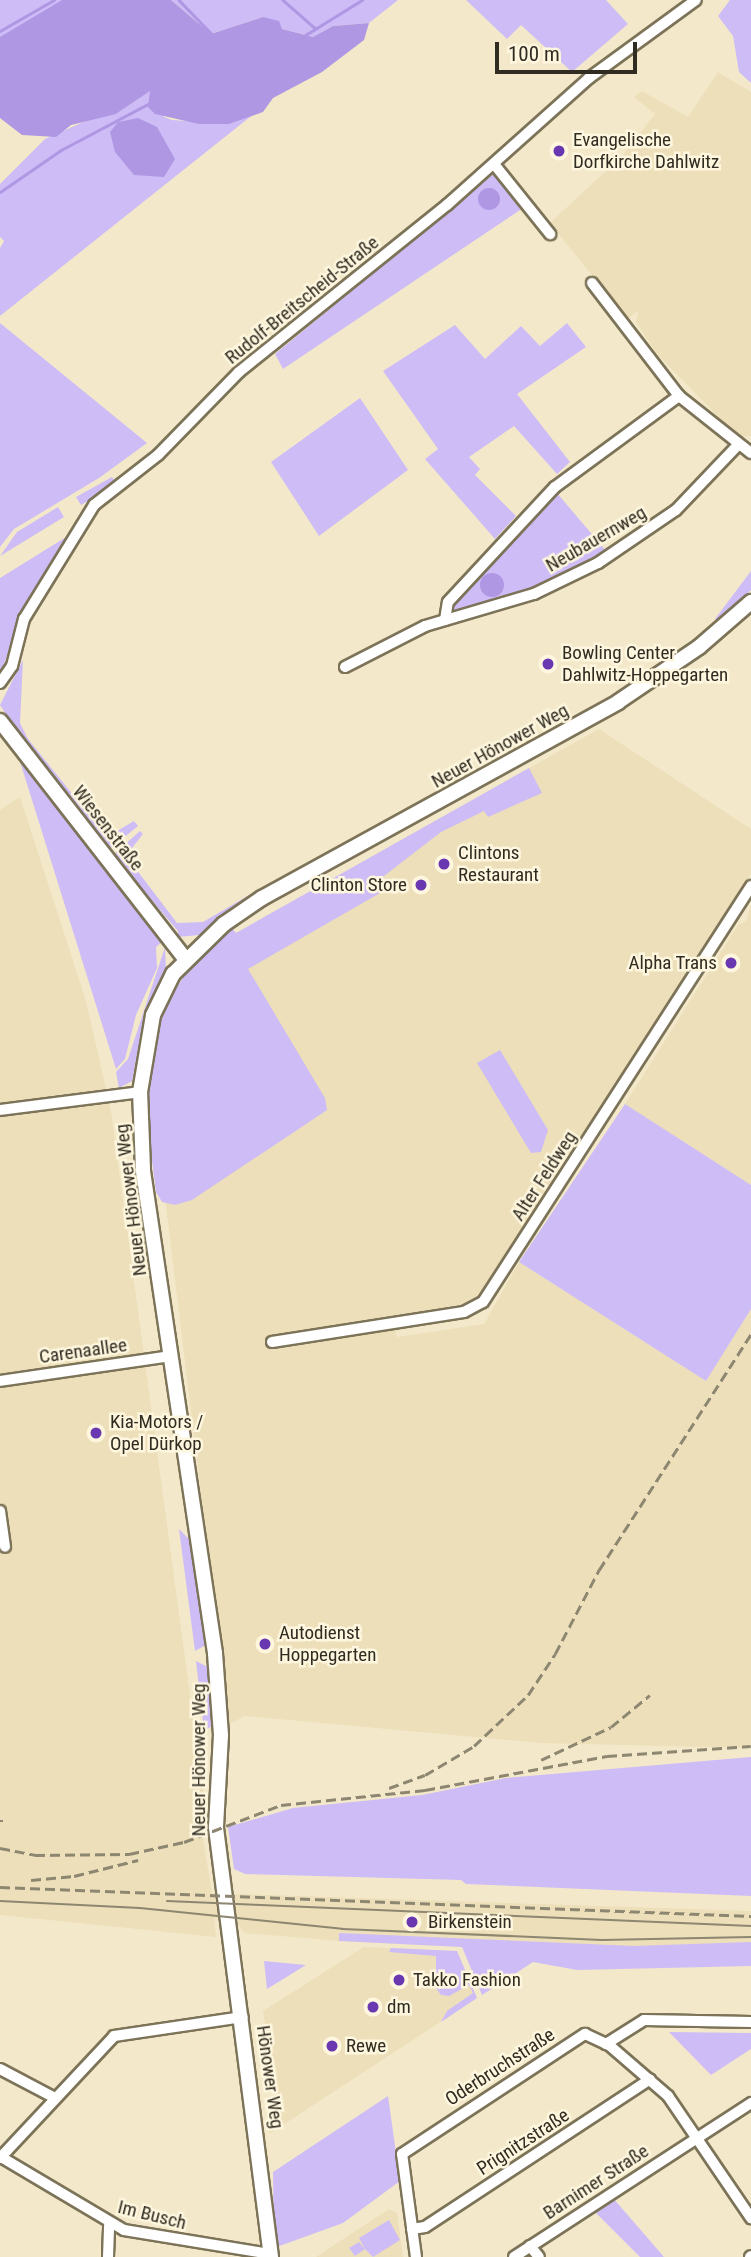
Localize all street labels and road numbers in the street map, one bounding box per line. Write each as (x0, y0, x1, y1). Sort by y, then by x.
street label: Rudolf-Breitscheid-Straße (221, 231, 383, 369)
street label: Neubauernweg (542, 501, 650, 577)
street label: Neuer Hönower Weg (428, 699, 572, 793)
street label: Wiesenstraße (68, 781, 148, 875)
street label: Neuer Hönower Weg (110, 1123, 152, 1277)
street label: Alter Feldweg (507, 1127, 581, 1225)
street label: Carenaallee (38, 1334, 128, 1368)
street label: Neuer Hönower Weg (188, 1684, 210, 1836)
street label: Oderbruchstraße (441, 2023, 559, 2111)
street label: Hönower Weg (251, 2024, 289, 2130)
street label: Prignitzstraße (473, 2104, 573, 2180)
street label: Barnimer Straße (539, 2139, 653, 2225)
street label: Im Busch (115, 2196, 189, 2234)

